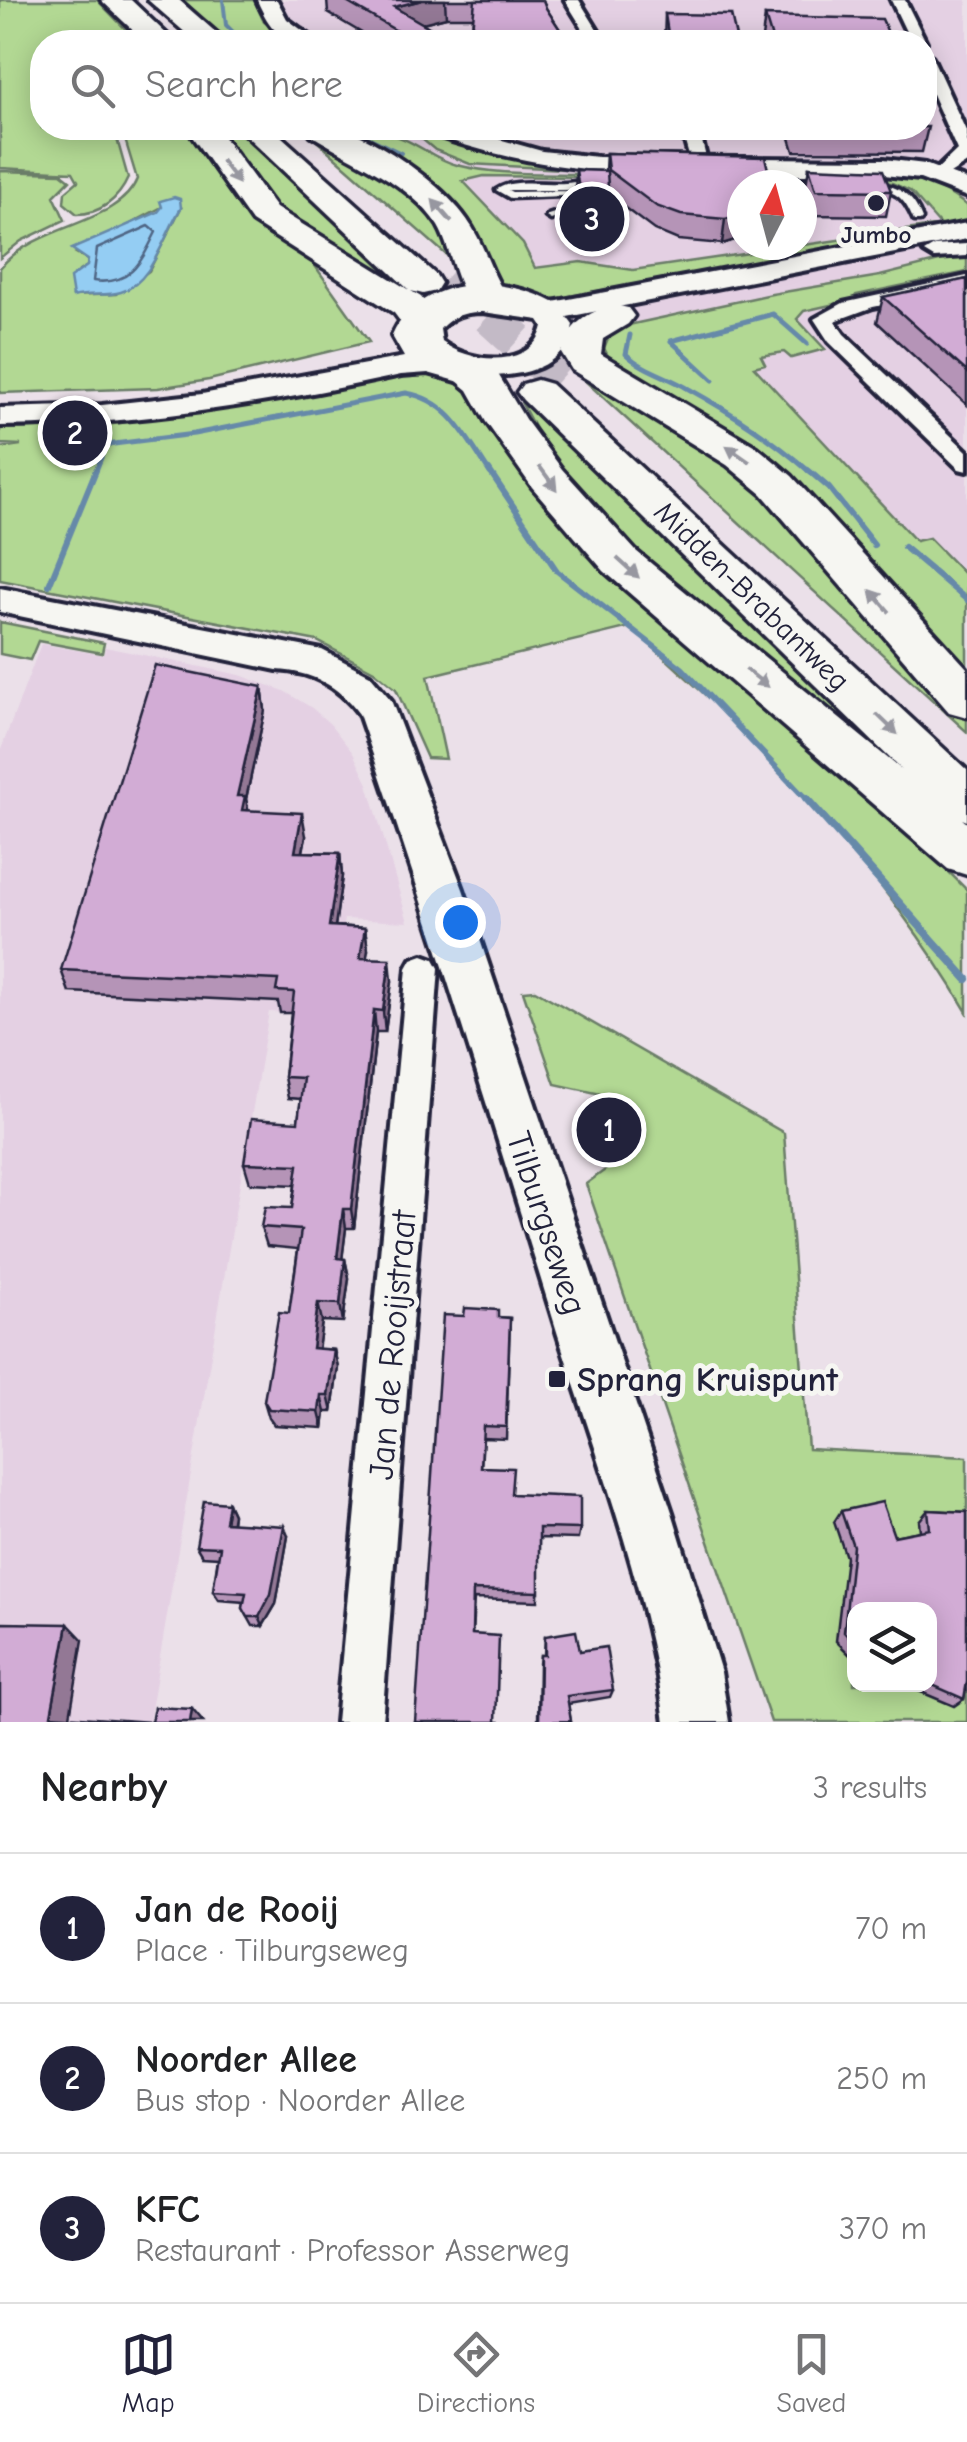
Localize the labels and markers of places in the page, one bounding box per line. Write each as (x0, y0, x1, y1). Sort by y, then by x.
pin: 3 (560, 182, 624, 256)
marker: Jumbo (865, 192, 887, 214)
place label: Jumbo (841, 220, 911, 249)
pin: 2 (42, 396, 108, 470)
pin: 1 (576, 1092, 642, 1168)
place label: Sprang Kruispunt (577, 1359, 839, 1400)
marker: Sprang Kruispunt (546, 1368, 568, 1390)

